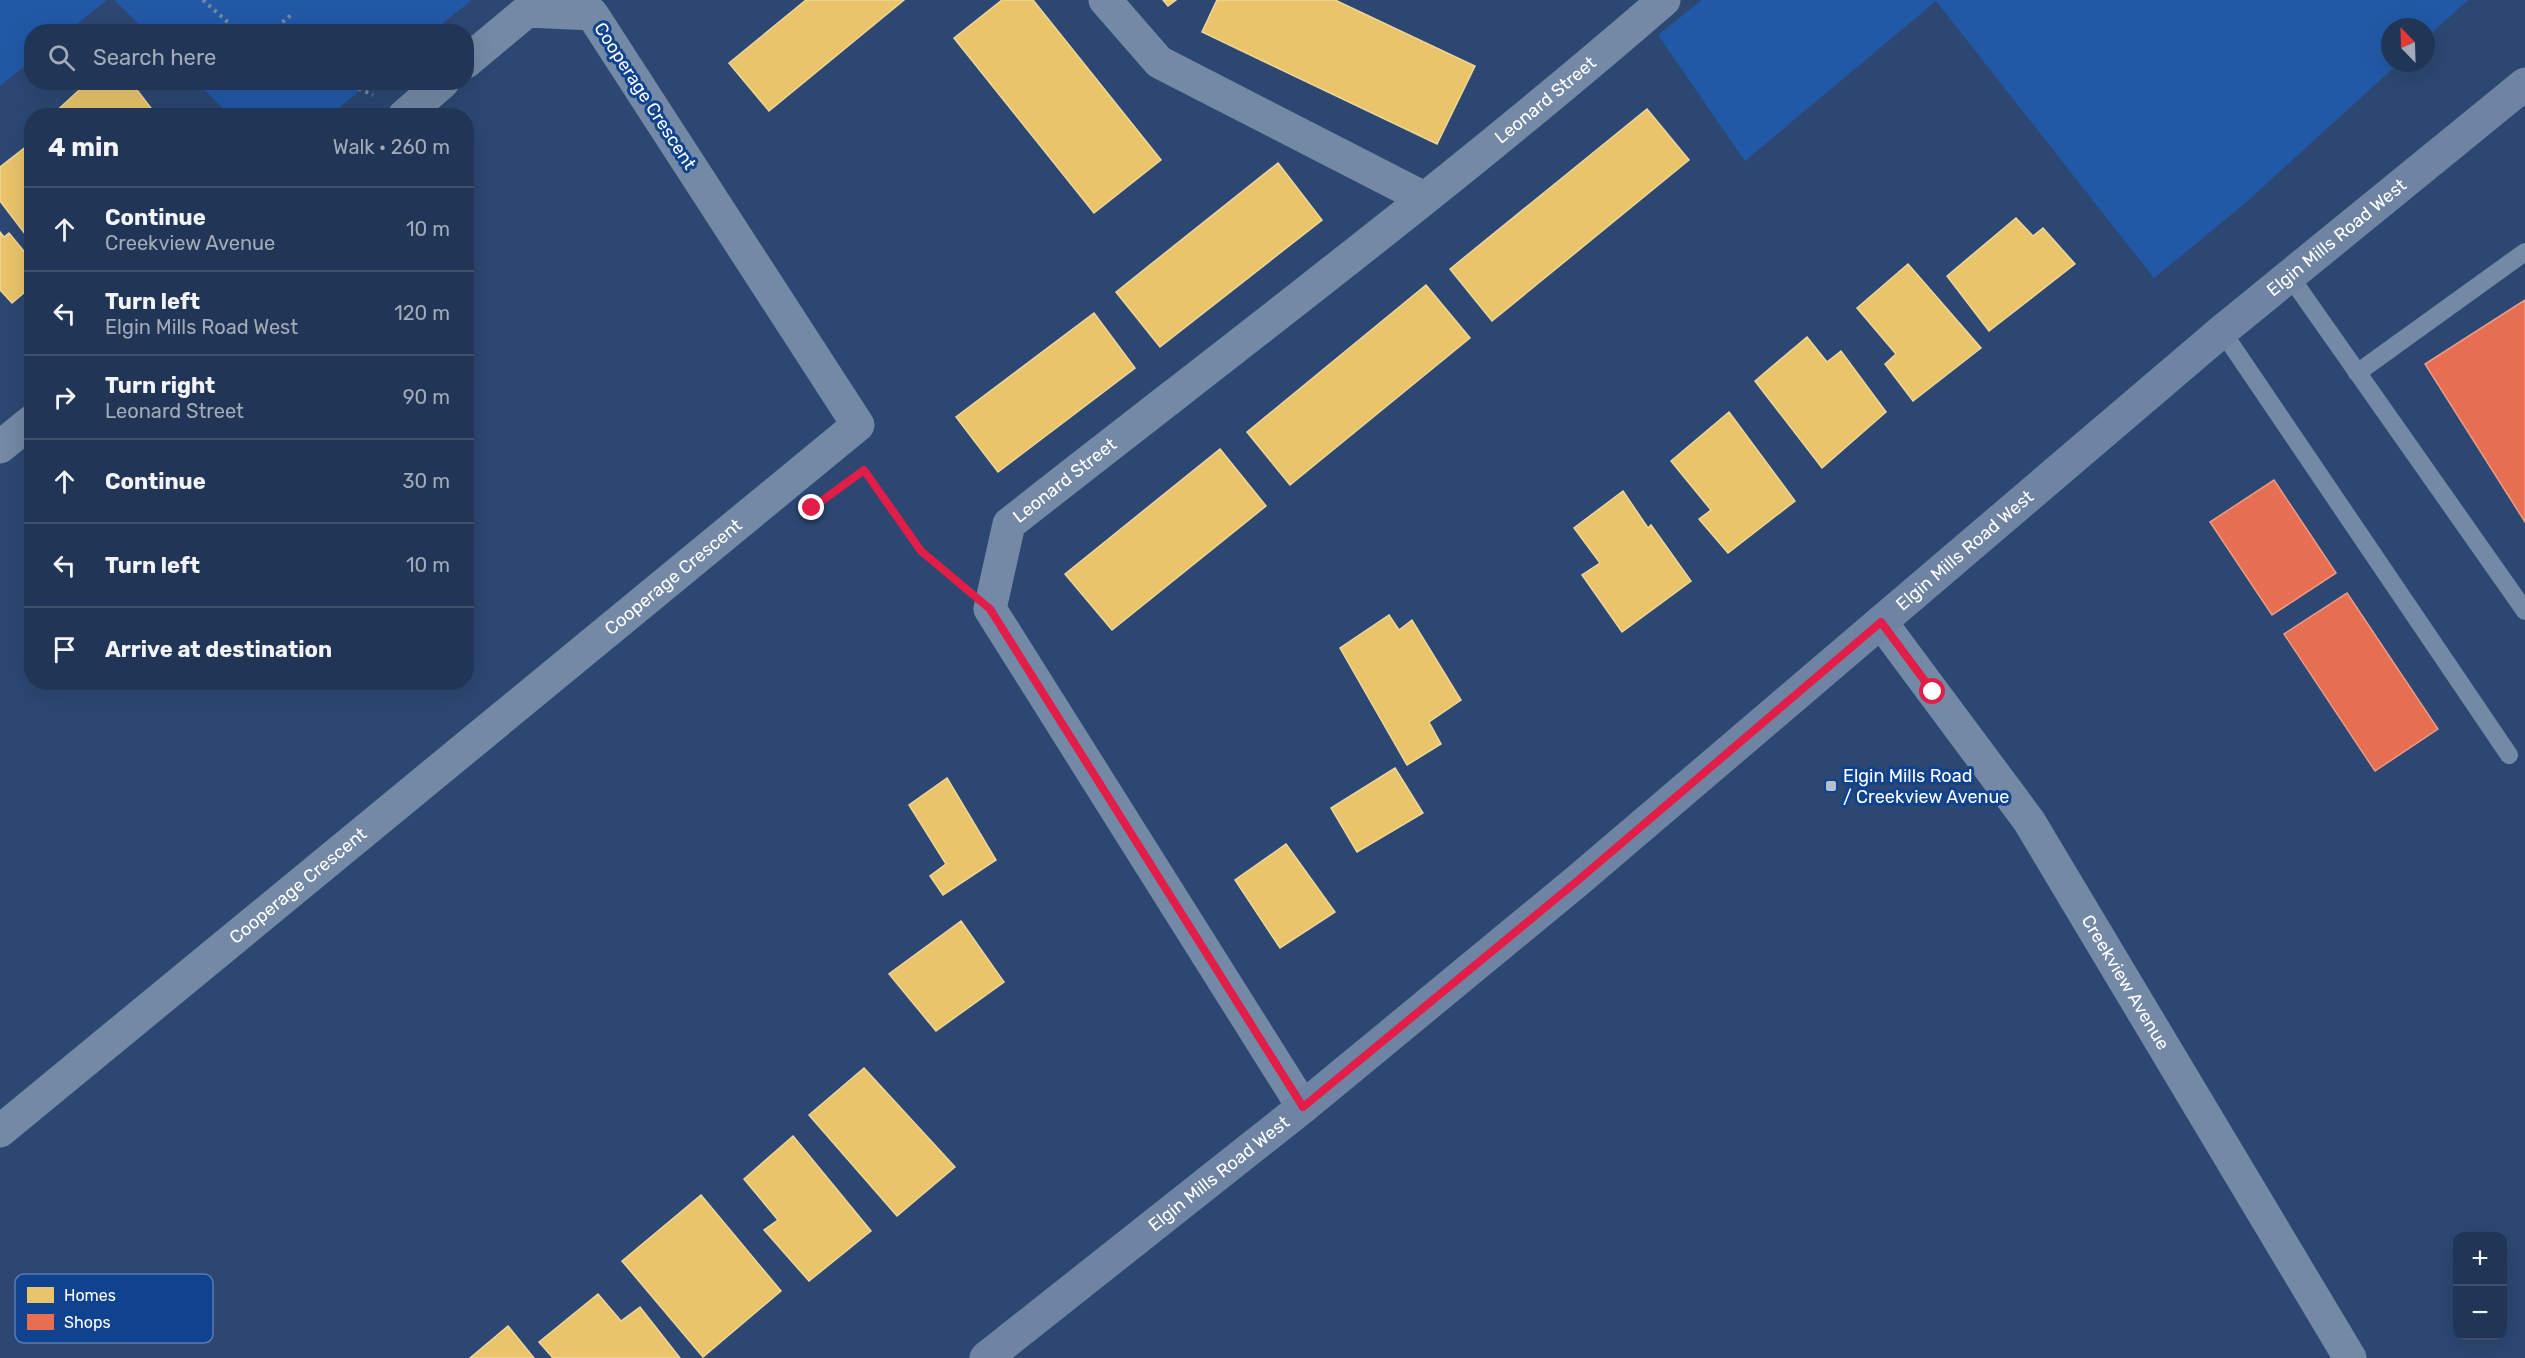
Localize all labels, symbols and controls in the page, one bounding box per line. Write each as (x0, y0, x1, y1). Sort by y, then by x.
street label: Cooperage Crescent (589, 18, 701, 174)
north arrow (2381, 18, 2435, 72)
search box (24, 24, 474, 90)
icon: search (45, 41, 78, 74)
text: Search here (93, 44, 216, 71)
street label: Leonard Street (1490, 52, 1601, 148)
text: 4 min (48, 132, 119, 163)
text: Walk · 260 m (333, 135, 450, 159)
street label: Elgin Mills Road West (2262, 174, 2411, 301)
text: Continue (105, 204, 206, 231)
icon: ahead (48, 213, 81, 246)
text: 10 m (406, 217, 450, 241)
text: Creekview Avenue (105, 231, 275, 255)
text: Turn left (105, 288, 200, 315)
icon: left (48, 297, 81, 330)
text: 120 m (394, 301, 450, 325)
text: Elgin Mills Road West (105, 315, 298, 339)
text: Turn right (105, 372, 215, 399)
icon: right (48, 381, 81, 414)
text: 90 m (403, 385, 450, 409)
text: Leonard Street (105, 399, 244, 423)
street label: Leonard Street (1009, 433, 1121, 528)
icon: ahead (48, 465, 81, 498)
text: Continue (105, 468, 206, 495)
text: 30 m (403, 469, 450, 493)
street label: Elgin Mills Road West (1891, 486, 2038, 615)
route end (798, 494, 824, 520)
street label: Cooperage Crescent (600, 514, 746, 640)
icon: left (48, 549, 81, 582)
text: Turn left (105, 552, 200, 579)
text: 10 m (406, 553, 450, 577)
icon: arrive (48, 633, 81, 666)
text: Arrive at destination (105, 636, 332, 663)
route start (1919, 678, 1945, 704)
place label: Elgin Mills Road / Creekview Avenue (1843, 765, 2009, 808)
marker: Elgin Mills Road / Creekview Avenue (1824, 779, 1838, 793)
street label: Cooperage Crescent (225, 823, 371, 949)
street label: Creekview Avenue (2077, 911, 2174, 1054)
street label: Elgin Mills Road West (1144, 1111, 1294, 1236)
map controls (2453, 1232, 2507, 1340)
button: + (2453, 1232, 2507, 1286)
legend (15, 1274, 213, 1343)
text: Homes (64, 1286, 116, 1305)
button: − (2453, 1286, 2507, 1340)
text: Shops (64, 1313, 111, 1332)

